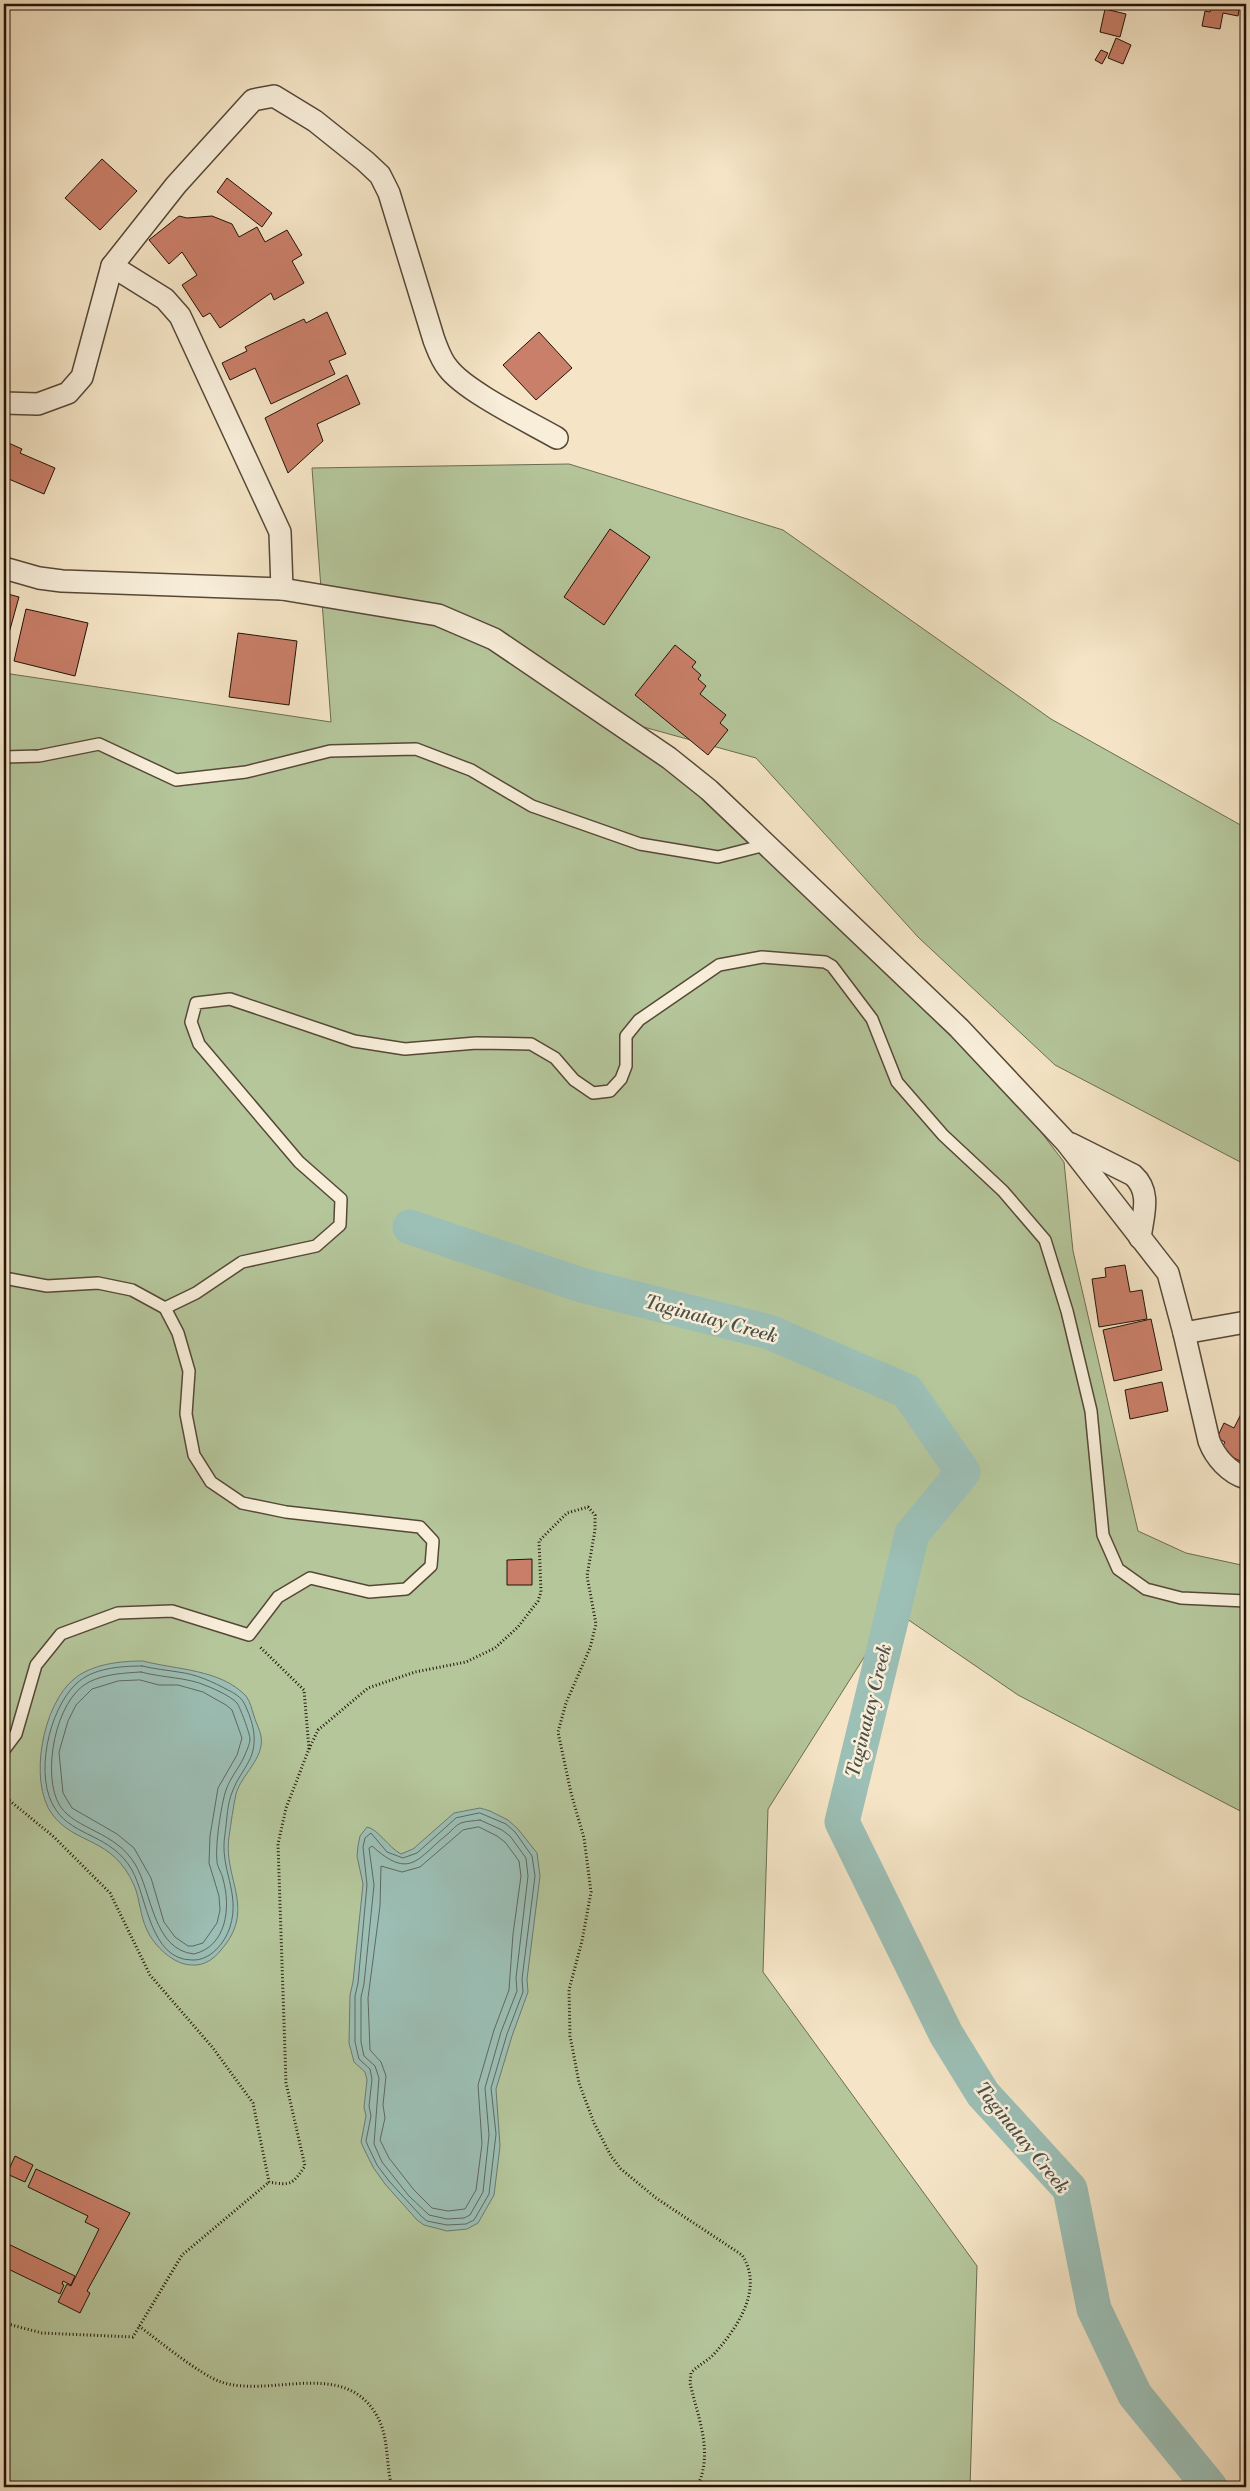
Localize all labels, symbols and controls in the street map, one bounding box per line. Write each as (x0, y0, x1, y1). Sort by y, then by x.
water label: Taginatay Creek (642, 1290, 780, 1348)
water label: Taginatay Creek (841, 1641, 897, 1780)
water label: Taginatay Creek (969, 2077, 1075, 2199)

